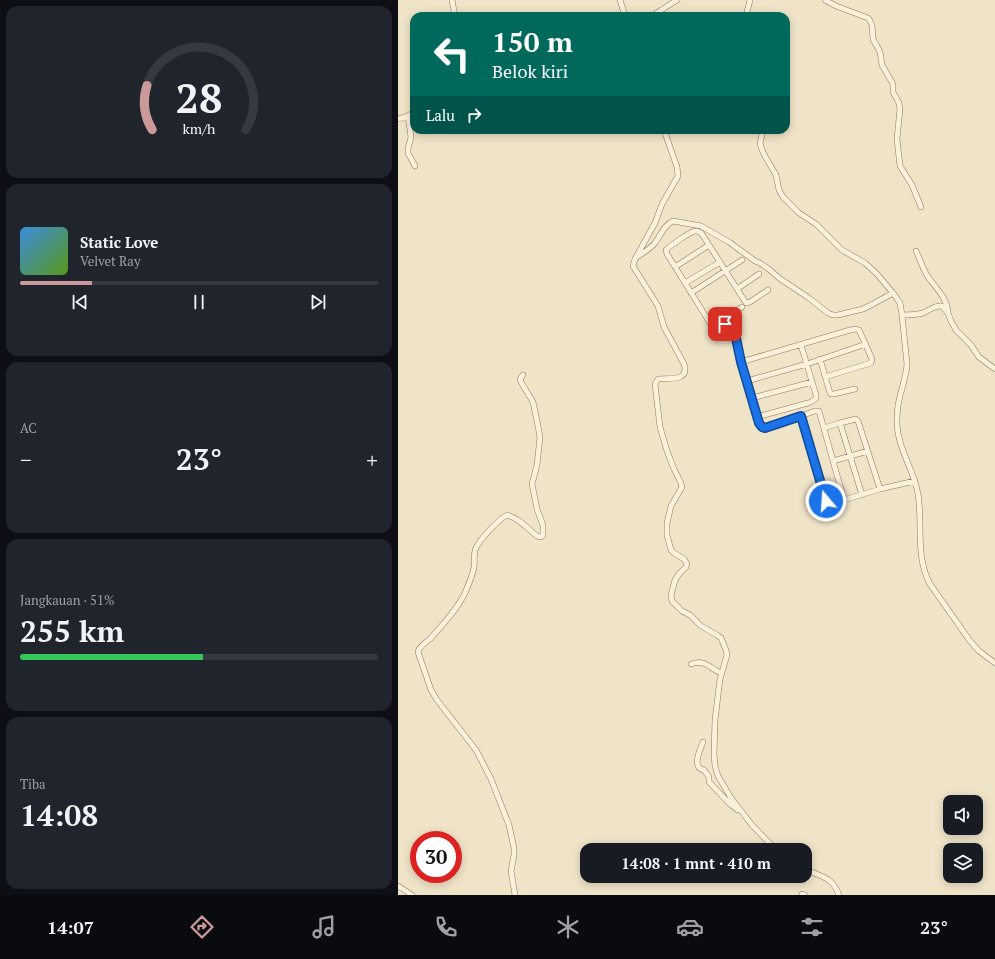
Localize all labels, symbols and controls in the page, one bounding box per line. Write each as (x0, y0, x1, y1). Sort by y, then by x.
text: 150 m (492, 23, 573, 60)
icon: left (426, 28, 478, 80)
text: Belok kiri (492, 59, 568, 83)
text: 28 (175, 70, 223, 125)
icon: right (463, 104, 485, 126)
text: Lalu (426, 105, 455, 125)
text: km/h (183, 118, 216, 137)
text: Static Love (80, 232, 158, 252)
text: Velvet Ray (80, 252, 140, 270)
icon: previous (69, 291, 91, 313)
icon: pause (188, 291, 210, 313)
icon: next (307, 291, 329, 313)
pin (708, 307, 742, 341)
icon: arrive (714, 313, 736, 335)
text: AC (20, 419, 37, 437)
text: 23° (176, 439, 222, 479)
text: − (20, 445, 32, 474)
text: + (366, 445, 378, 474)
position arrow (805, 480, 847, 522)
text: Jangkauan · 51% (20, 591, 114, 609)
text: 255 km (20, 611, 124, 651)
text: Tiba (20, 775, 46, 793)
text: 14:08 (20, 795, 98, 835)
map controls (943, 795, 983, 883)
button: sound (943, 795, 983, 835)
speed limit sign: 30 (410, 831, 462, 883)
button: layers (943, 843, 983, 883)
text: 14:08 · 1 mnt · 410 m (621, 853, 771, 873)
icon: directions (188, 913, 216, 941)
icon: music (310, 913, 338, 941)
icon: phone (432, 913, 460, 941)
icon: climate (554, 913, 582, 941)
icon: car (676, 913, 704, 941)
icon: filters (798, 913, 826, 941)
text: 14:07 (47, 915, 94, 939)
text: 23° (920, 915, 948, 939)

